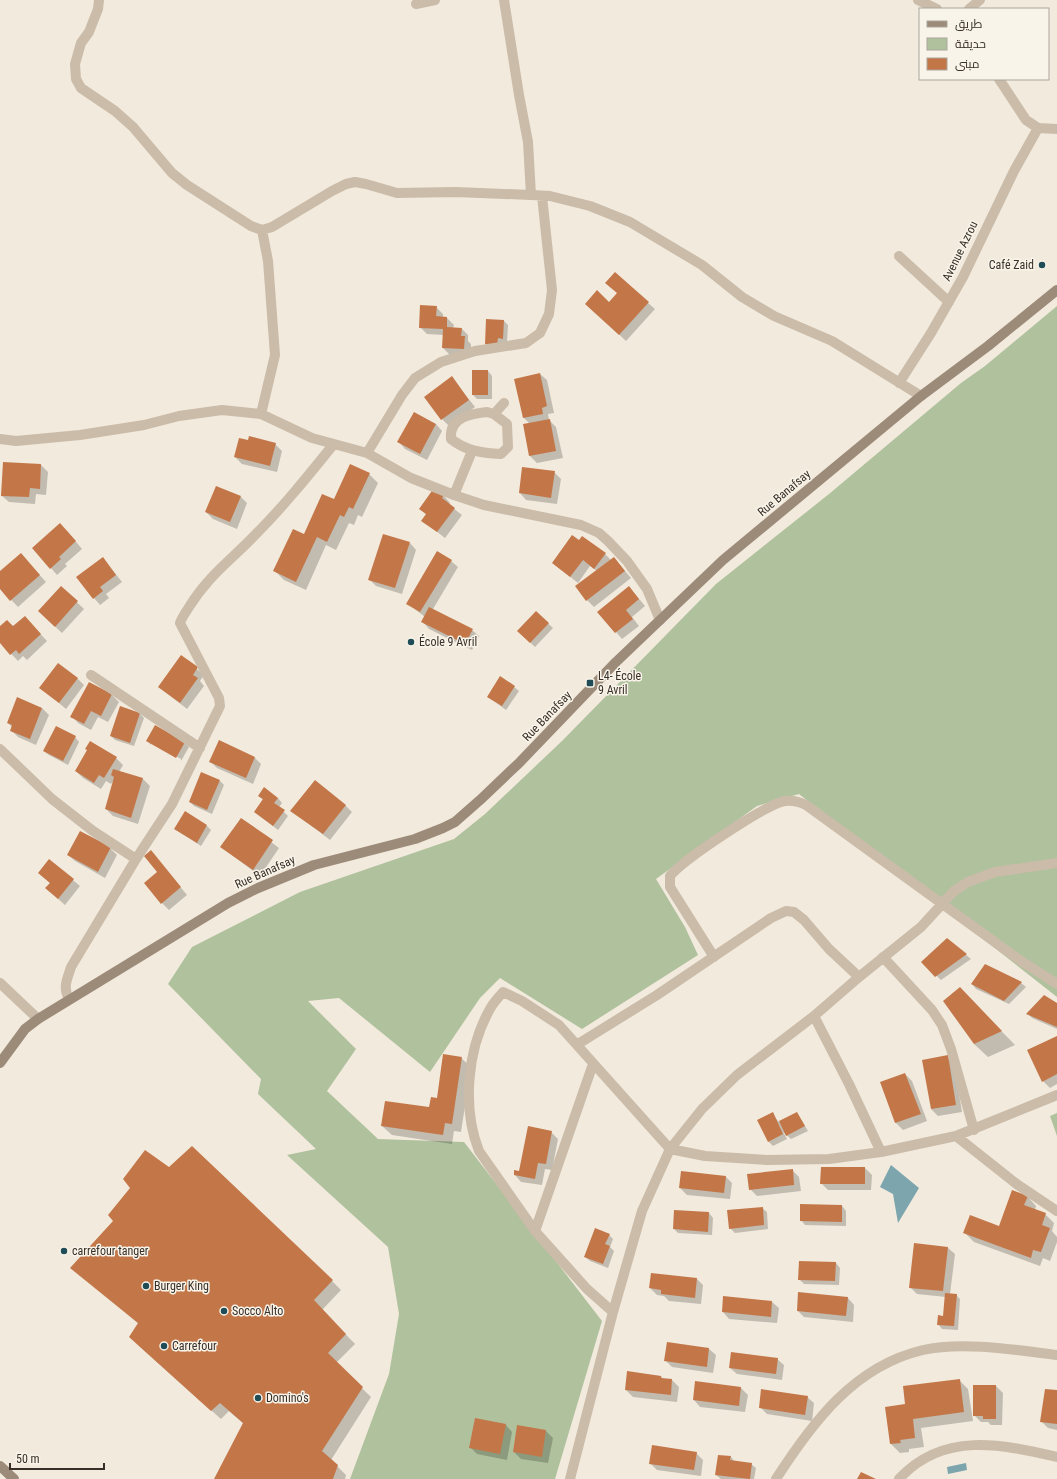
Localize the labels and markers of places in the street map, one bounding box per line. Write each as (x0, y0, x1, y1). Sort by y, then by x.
place label: Café Zaid (989, 258, 1034, 272)
marker: Café Zaid (1037, 260, 1047, 270)
place label: École 9 Avril (419, 634, 477, 649)
marker: École 9 Avril (406, 637, 416, 647)
place label: L4- École 9 Avril (598, 668, 642, 697)
marker: L4- École 9 Avril (585, 678, 595, 688)
place label: carrefour tanger (72, 1244, 149, 1258)
marker: carrefour tanger (59, 1246, 69, 1256)
place label: Burger King (154, 1279, 209, 1293)
marker: Burger King (141, 1281, 151, 1291)
place label: Socco Alto (232, 1304, 283, 1318)
marker: Socco Alto (219, 1306, 229, 1316)
place label: Carrefour (172, 1339, 217, 1353)
marker: Carrefour (159, 1341, 169, 1351)
place label: Domino's (266, 1391, 309, 1405)
marker: Domino's (253, 1393, 263, 1403)

